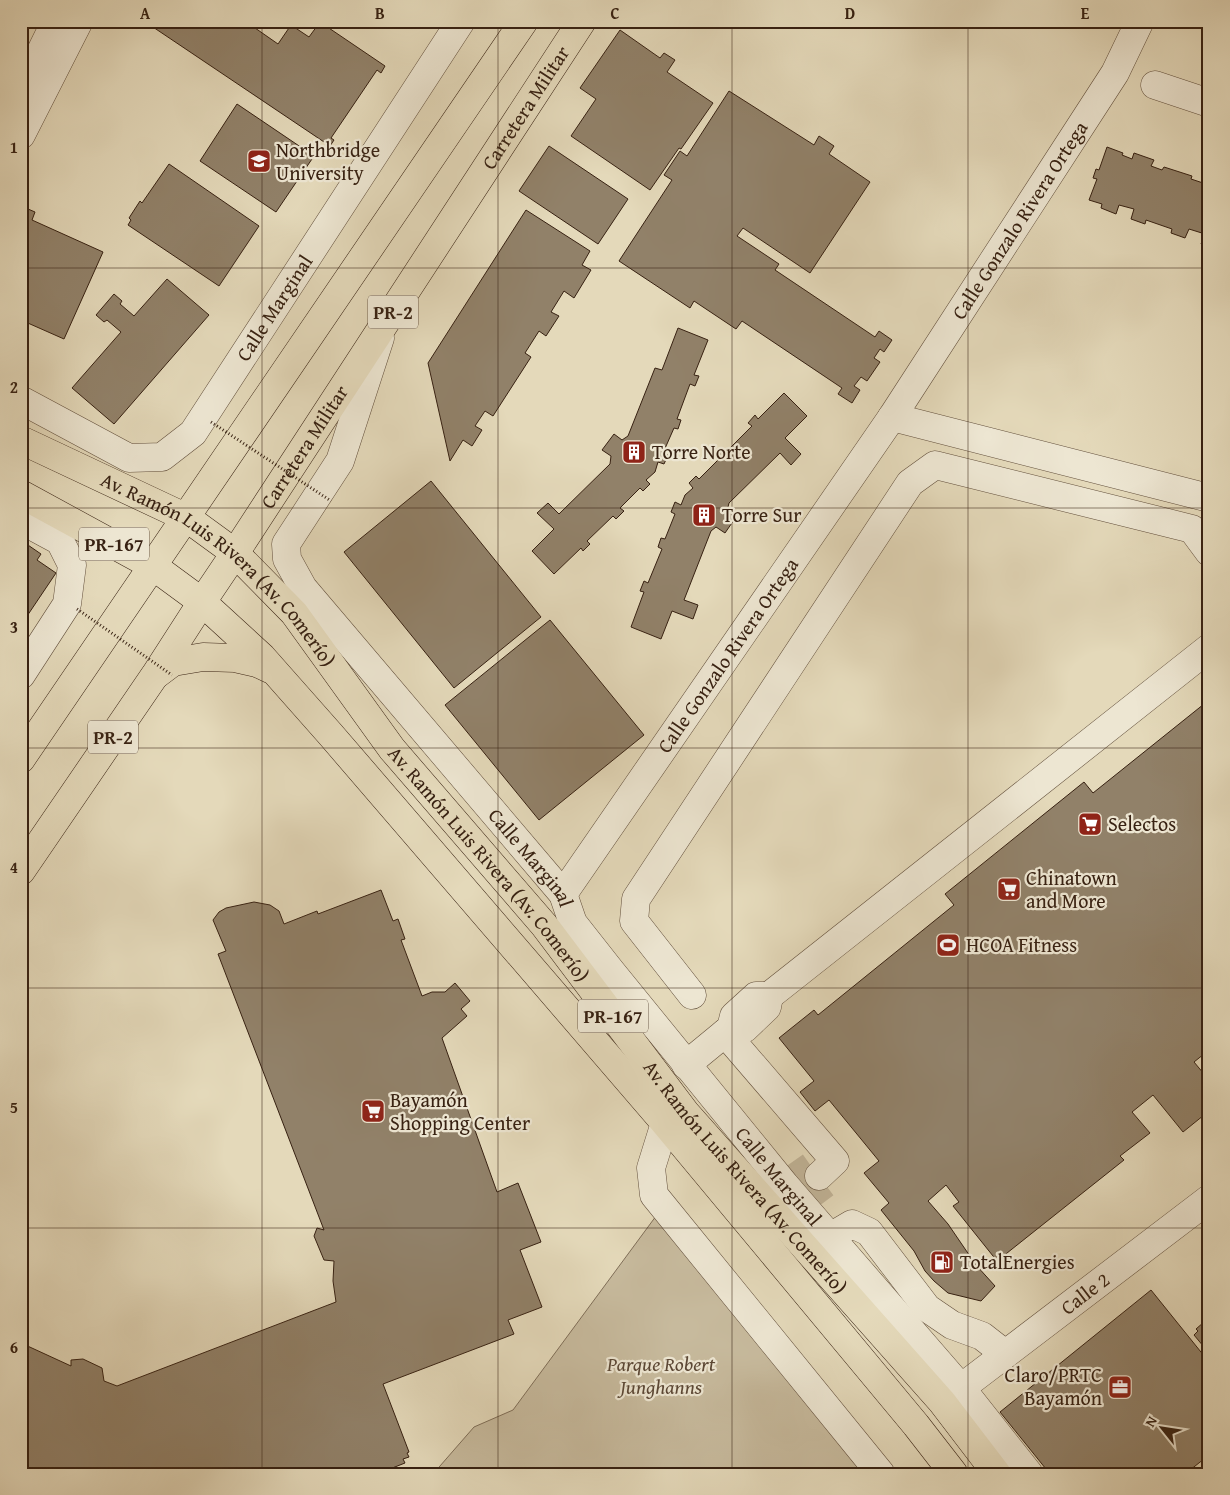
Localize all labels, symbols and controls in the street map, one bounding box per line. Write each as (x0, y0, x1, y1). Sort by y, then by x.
text: A (140, 1, 151, 25)
text: B (375, 1, 385, 25)
text: C (610, 1, 620, 25)
text: D (845, 1, 855, 25)
text: E (1081, 1, 1090, 25)
street label: Carretera Militar (474, 40, 576, 175)
street label: Calle Gonzalo Rivera Ortega (944, 115, 1095, 325)
text: 1 (10, 135, 18, 159)
place label: Northbridge University (276, 135, 380, 187)
school or university icon: Northbridge University (246, 148, 272, 174)
street label: Calle Marginal (229, 249, 319, 366)
road number: PR-2 (368, 296, 418, 328)
text: 2 (10, 375, 18, 399)
street label: Carretera Militar (253, 379, 355, 514)
place label: Torre Norte (652, 437, 751, 466)
building icon: Torre Norte (621, 439, 647, 465)
street label: Av. Ramón Luis Rivera (Av. Comerío) (96, 465, 343, 672)
place label: Torre Sur (722, 500, 801, 529)
building icon: Torre Sur (691, 502, 717, 528)
road number: PR-167 (79, 528, 149, 560)
street label: Calle Gonzalo Rivera Ortega (650, 551, 805, 758)
text: 3 (10, 615, 18, 639)
road number: PR-2 (88, 720, 138, 754)
street label: Av. Ramón Luis Rivera (Av. Comerío) (382, 739, 597, 988)
street label: Calle Marginal (482, 801, 581, 911)
place label: Selectos (1108, 809, 1176, 838)
supermarket icon: Selectos (1077, 811, 1103, 837)
text: 4 (10, 855, 18, 879)
place label: Chinatown and More (1026, 863, 1117, 915)
supermarket icon: Chinatown and More (996, 876, 1022, 902)
place label: HCOA Fitness (966, 930, 1077, 959)
sports icon: HCOA Fitness (935, 932, 961, 958)
road number: PR-167 (578, 999, 648, 1032)
street label: Av. Ramón Luis Rivera (Av. Comerío) (637, 1054, 855, 1300)
place label: Bayamón Shopping Center (390, 1085, 530, 1137)
text: 5 (10, 1095, 18, 1119)
supermarket icon: Bayamón Shopping Center (360, 1098, 386, 1124)
street label: Calle Marginal (729, 1120, 829, 1232)
place label: TotalEnergies (960, 1247, 1075, 1276)
fuel station icon: TotalEnergies (929, 1249, 955, 1275)
street label: Calle 2 (1054, 1265, 1115, 1321)
text: 6 (10, 1335, 18, 1359)
park label: Parque Robert Junghanns (606, 1349, 716, 1401)
place label: Claro/PRTC Bayamón (1005, 1360, 1102, 1412)
office icon: Claro/PRTC Bayamón (1107, 1374, 1133, 1400)
north arrow (1138, 1402, 1188, 1452)
text: N (1140, 1412, 1162, 1431)

